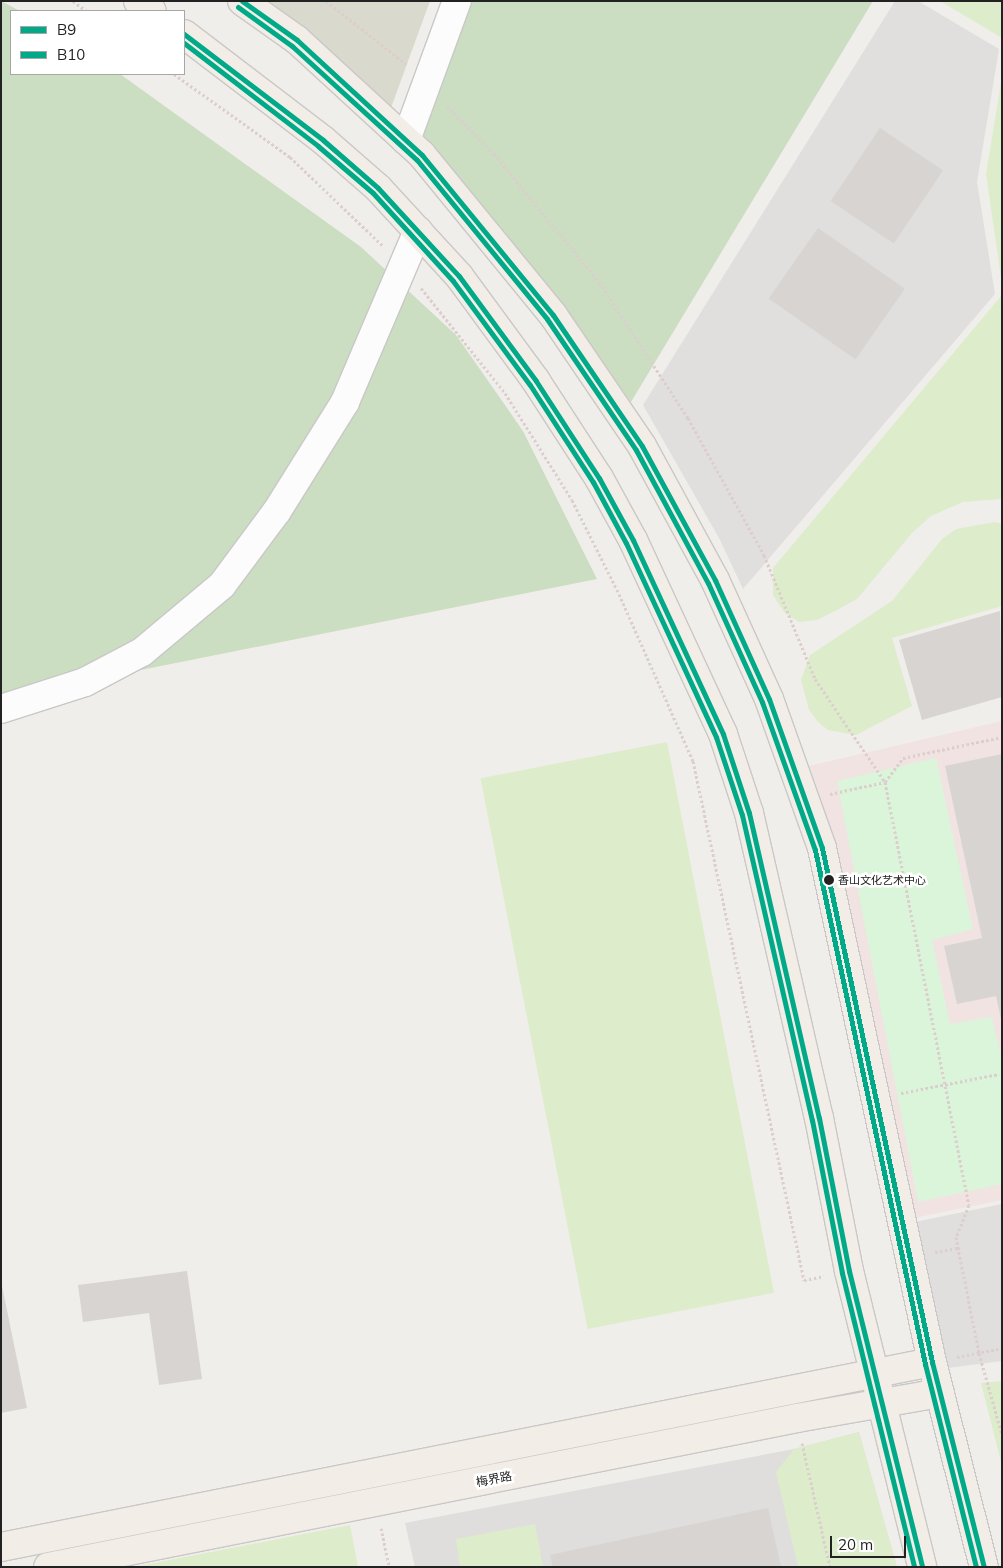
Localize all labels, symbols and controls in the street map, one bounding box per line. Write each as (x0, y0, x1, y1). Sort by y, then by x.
legend (10, 10, 185, 75)
text: B9 (57, 20, 76, 39)
text: B10 (57, 45, 85, 64)
place label: 香山文化艺术中心 (838, 873, 926, 887)
marker: 香山文化艺术中心 (824, 875, 834, 885)
street label: 梅界路 (475, 1468, 513, 1490)
scale bar (833, 1526, 909, 1558)
text: 20 m (838, 1535, 873, 1554)

